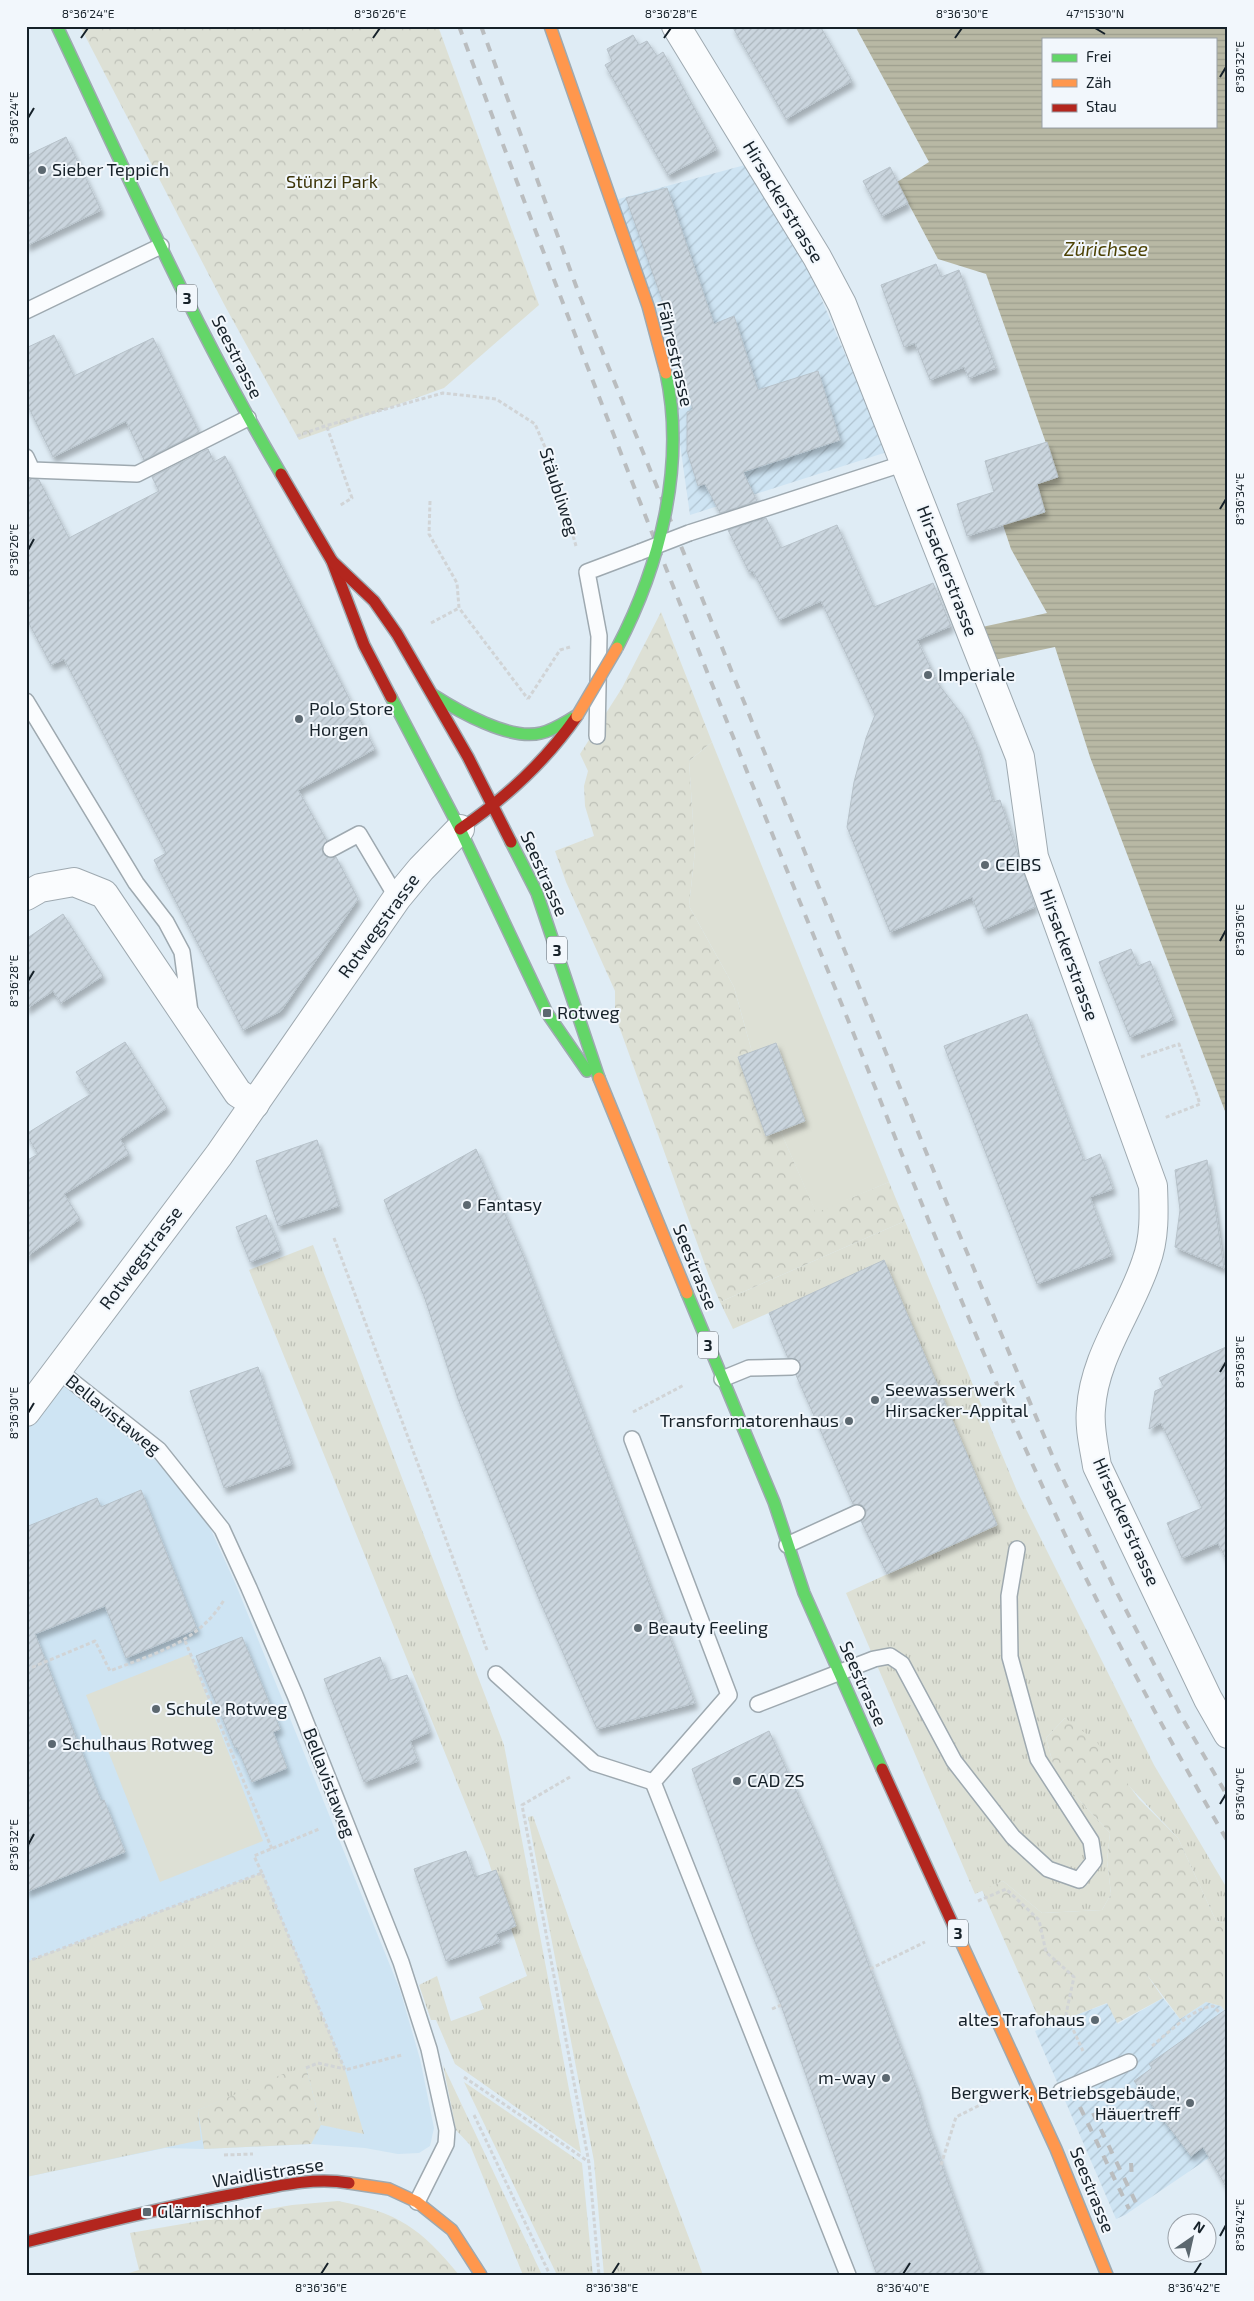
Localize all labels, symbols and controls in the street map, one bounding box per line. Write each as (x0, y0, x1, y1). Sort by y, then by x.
text: 8°36'24"E (62, 6, 115, 20)
text: 8°36'26"E (354, 6, 406, 20)
text: 8°36'28"E (645, 6, 698, 20)
text: 8°36'30"E (936, 6, 989, 20)
text: 47°15'30"N (1066, 6, 1124, 20)
legend (1042, 38, 1216, 128)
text: 8°36'32"E (1232, 41, 1246, 93)
text: Frei (1086, 47, 1111, 65)
text: Zäh (1086, 73, 1111, 91)
text: 8°36'24"E (6, 91, 20, 144)
text: Stau (1086, 97, 1117, 115)
street label: Hirsackerstrasse (739, 137, 829, 266)
place label: Sieber Teppich (52, 158, 169, 180)
marker: Sieber Teppich (36, 164, 48, 176)
park label: Stünzi Park (286, 170, 378, 192)
water label: Zürichsee (1064, 237, 1148, 260)
road number: 3 (177, 284, 197, 312)
street label: Fährestrasse (653, 299, 699, 409)
street label: Seestrasse (208, 311, 268, 402)
street label: Stäubliweg (535, 445, 585, 539)
text: 8°36'34"E (1232, 472, 1246, 525)
street label: Hirsackerstrasse (913, 502, 983, 639)
text: 8°36'26"E (6, 524, 20, 576)
place label: Imperiale (938, 663, 1015, 685)
marker: Imperiale (922, 669, 934, 681)
place label: Polo Store Horgen (309, 697, 393, 740)
marker: Polo Store Horgen (293, 713, 305, 725)
street label: Seestrasse (516, 828, 573, 919)
place label: CEIBS (995, 853, 1041, 875)
marker: CEIBS (979, 859, 991, 871)
street label: Rotwegstrasse (333, 869, 423, 982)
street label: Hirsackerstrasse (1036, 886, 1104, 1023)
text: 8°36'36"E (1232, 904, 1246, 956)
road number: 3 (547, 936, 567, 964)
text: 8°36'28"E (6, 954, 20, 1007)
place label: Rotweg (557, 1001, 620, 1023)
marker: Rotweg (541, 1007, 553, 1019)
place label: Fantasy (477, 1193, 542, 1215)
marker: Fantasy (461, 1199, 473, 1211)
street label: Rotwegstrasse (94, 1201, 186, 1313)
street label: Seestrasse (669, 1221, 723, 1313)
road number: 3 (698, 1332, 718, 1358)
text: 8°36'38"E (1232, 1335, 1246, 1388)
street label: Bellavistaweg (62, 1369, 166, 1459)
place label: Seewasserwerk Hirsacker-Appital (885, 1378, 1029, 1421)
text: 8°36'30"E (6, 1386, 20, 1439)
marker: Seewasserwerk Hirsacker-Appital (869, 1394, 881, 1406)
place label: Transformatorenhaus (660, 1409, 839, 1431)
marker: Transformatorenhaus (843, 1415, 855, 1427)
street label: Hirsackerstrasse (1089, 1454, 1165, 1589)
place label: Beauty Feeling (648, 1616, 768, 1638)
marker: Beauty Feeling (632, 1622, 644, 1634)
street label: Seestrasse (835, 1638, 892, 1729)
place label: Schule Rotweg (166, 1697, 287, 1719)
marker: Schule Rotweg (150, 1703, 162, 1715)
street label: Bellavistaweg (299, 1725, 361, 1841)
place label: Schulhaus Rotweg (62, 1732, 213, 1754)
marker: Schulhaus Rotweg (46, 1738, 58, 1750)
text: 8°36'40"E (1232, 1767, 1246, 1821)
place label: CAD ZS (747, 1769, 805, 1791)
marker: CAD ZS (731, 1775, 743, 1787)
text: 8°36'32"E (6, 1819, 20, 1871)
road number: 3 (948, 1920, 968, 1946)
place label: altes Trafohaus (958, 2008, 1085, 2030)
marker: altes Trafohaus (1089, 2014, 1101, 2026)
place label: m-way (818, 2066, 876, 2088)
marker: m-way (880, 2072, 892, 2084)
place label: Bergwerk, Betriebsgebäude, Häuertreff (950, 2081, 1181, 2124)
marker: Bergwerk, Betriebsgebäude, Häuertreff (1184, 2097, 1196, 2109)
street label: Seestrasse (1066, 2144, 1120, 2236)
street label: Waidlistrasse (211, 2152, 325, 2192)
text: 8°36'42"E (1232, 2198, 1246, 2251)
place label: Glärnischhof (157, 2200, 263, 2222)
marker: Glärnischhof (141, 2206, 153, 2218)
north arrow (1166, 2214, 1216, 2264)
text: N (1191, 2217, 1208, 2237)
text: 8°36'36"E (295, 2280, 347, 2294)
text: 8°36'38"E (586, 2280, 639, 2294)
text: 8°36'40"E (876, 2280, 930, 2294)
text: 8°36'42"E (1168, 2280, 1221, 2294)

